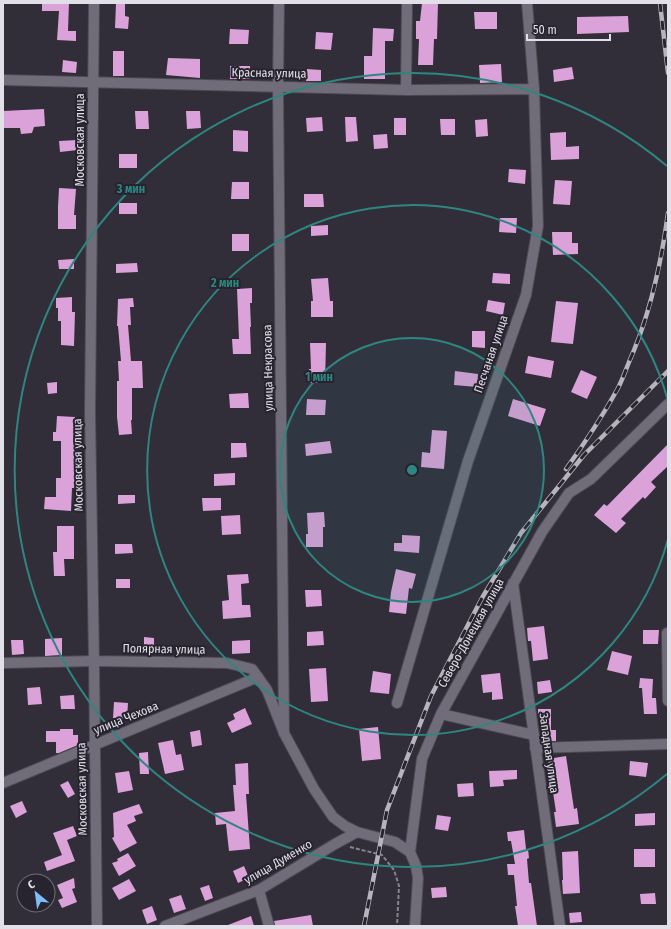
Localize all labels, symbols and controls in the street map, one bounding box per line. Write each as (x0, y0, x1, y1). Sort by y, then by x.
scale bar (527, 16, 610, 42)
text: 50 m (533, 23, 557, 37)
street label: Красная улица (231, 65, 307, 81)
street label: Московская улица (73, 93, 87, 187)
text: 3 мин (116, 182, 145, 196)
text: 2 мин (210, 276, 239, 290)
street label: Песчаная улица (471, 313, 511, 395)
street label: улица Некрасова (260, 324, 276, 412)
text: 1 мин (305, 370, 333, 384)
street label: Московская улица (70, 418, 86, 512)
centre of rings (405, 463, 419, 477)
street label: Северо-Донецкая улица (435, 576, 507, 690)
street label: Полярная улица (122, 641, 206, 657)
street label: улица Чехова (92, 699, 160, 737)
street label: Западная улица (536, 712, 562, 794)
street label: Московская улица (74, 742, 90, 836)
street label: улица Думенко (241, 837, 315, 887)
north arrow (16, 873, 56, 913)
text: С (26, 877, 37, 892)

